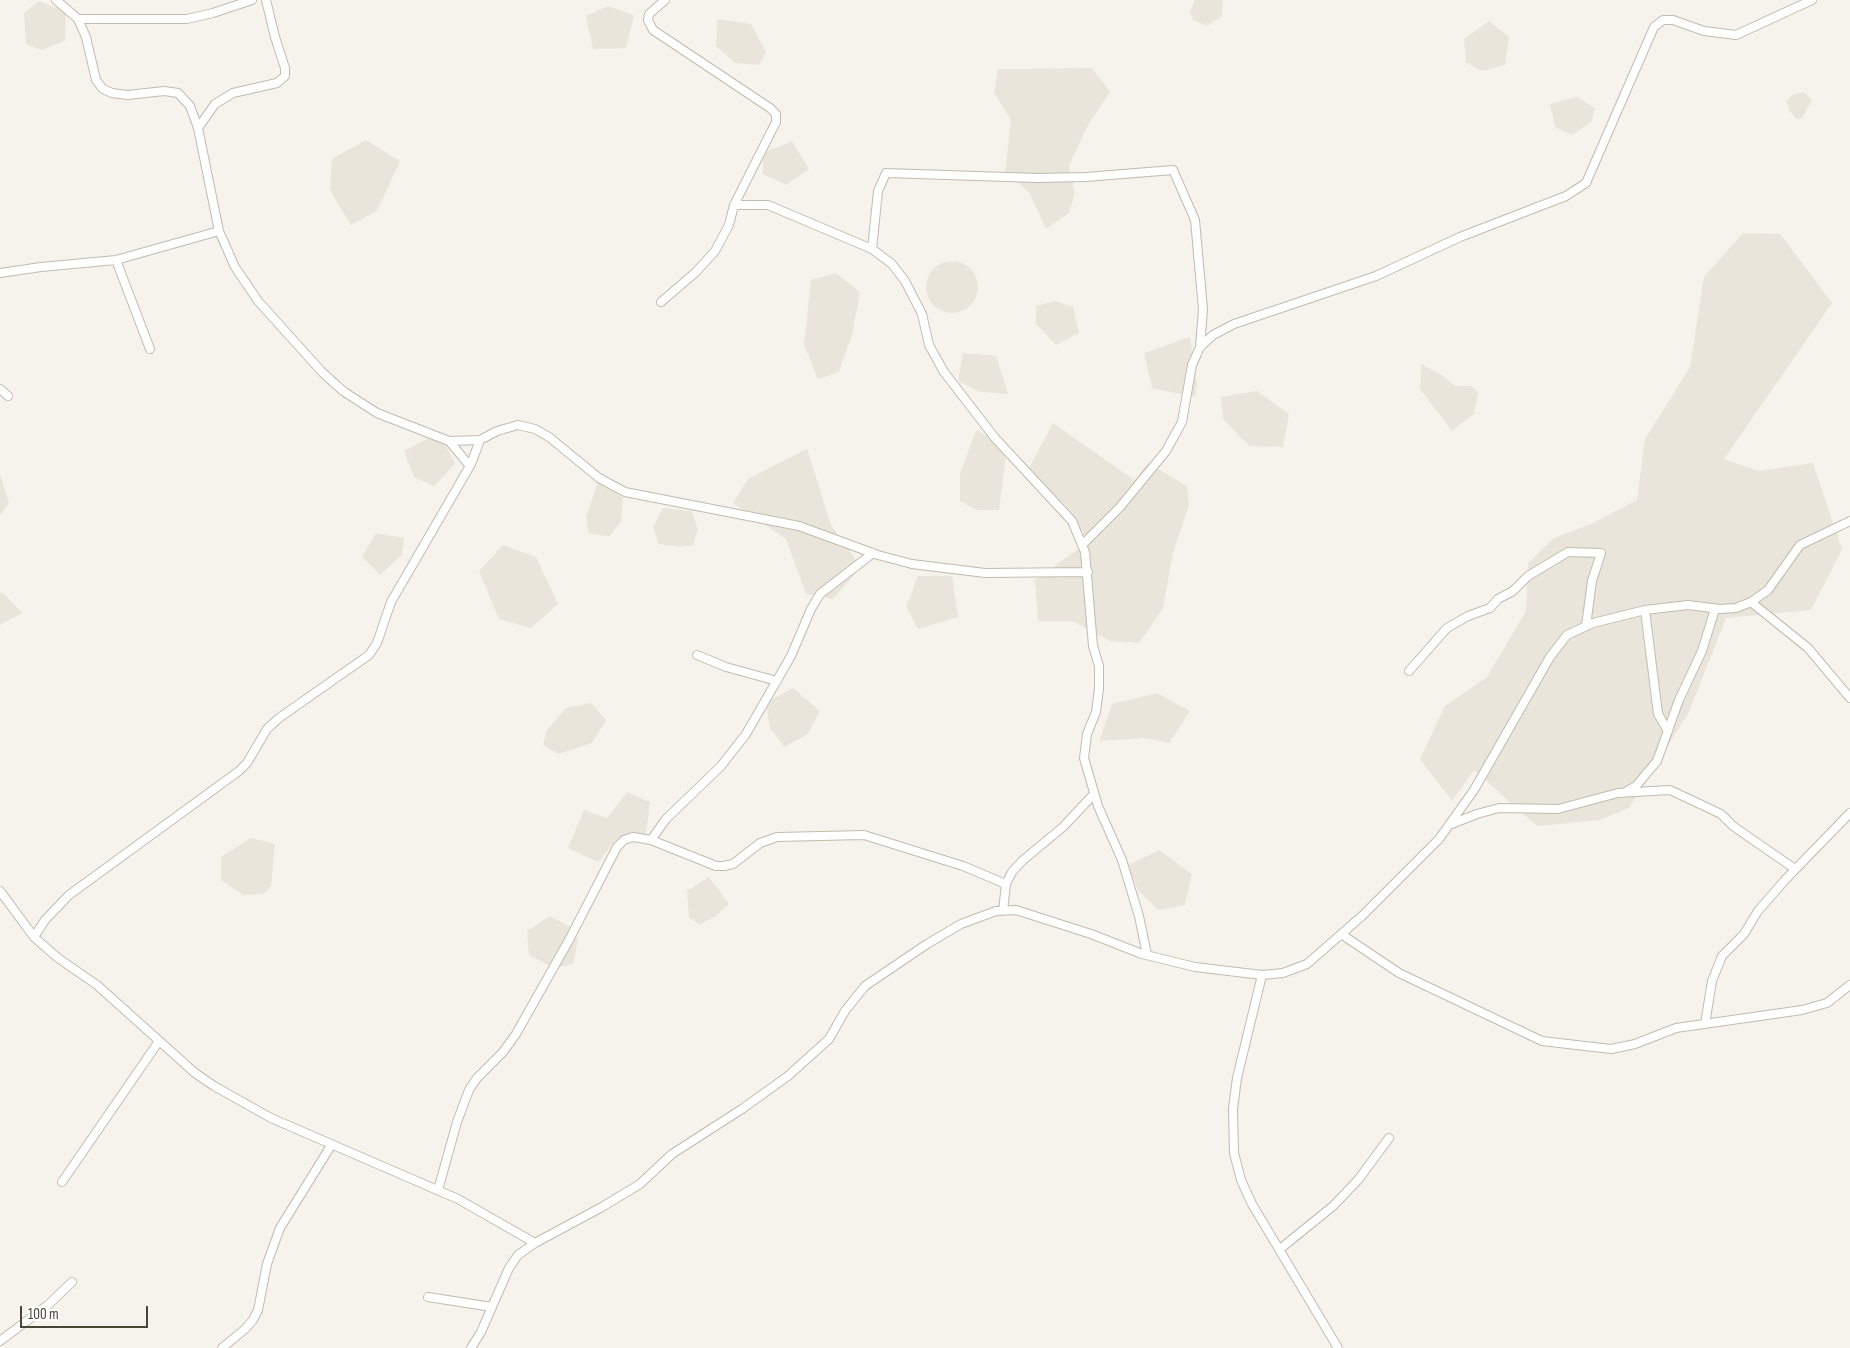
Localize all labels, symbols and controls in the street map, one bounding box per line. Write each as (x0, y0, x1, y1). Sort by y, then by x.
scale bar (22, 1296, 150, 1328)
text: 100 m (28, 1305, 59, 1324)

